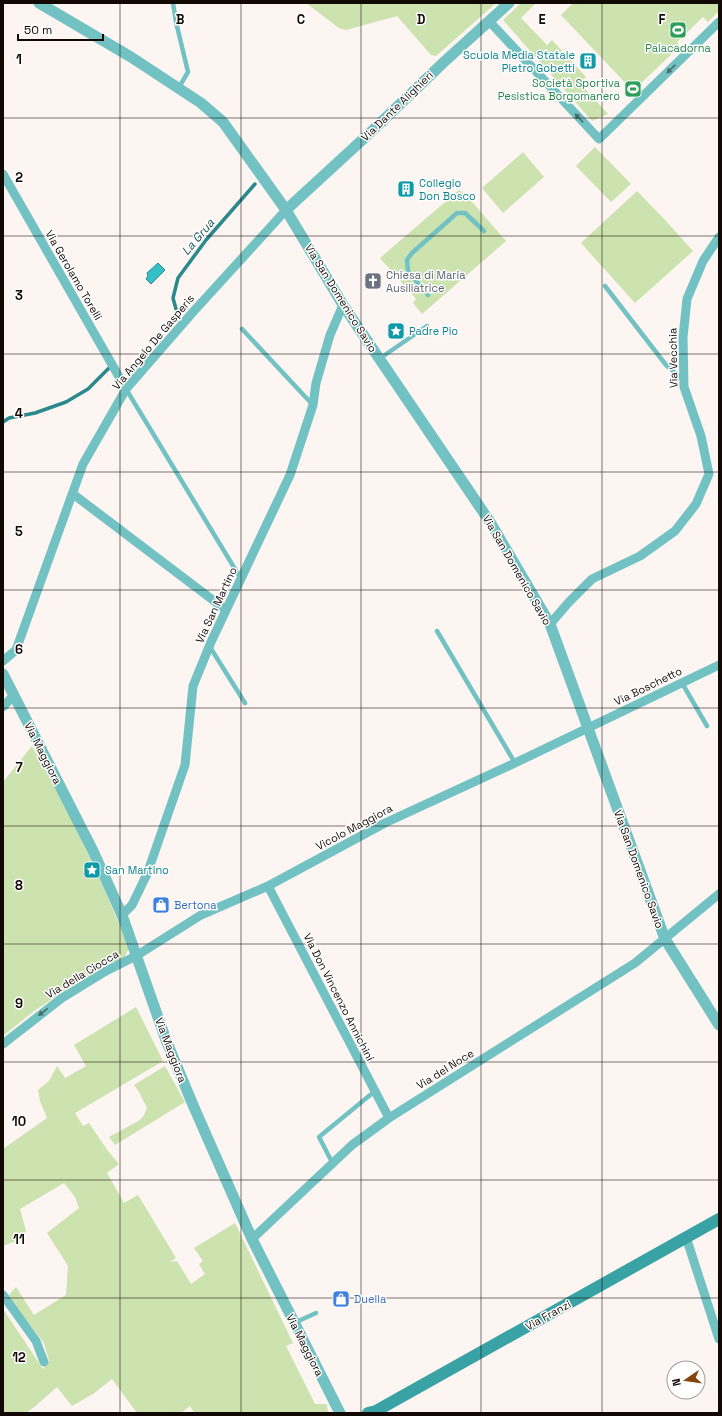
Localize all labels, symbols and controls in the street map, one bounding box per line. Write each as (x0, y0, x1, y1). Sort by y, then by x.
text: B (176, 11, 185, 28)
text: C (297, 11, 305, 28)
text: D (417, 11, 426, 28)
text: E (538, 11, 546, 28)
text: F (659, 11, 666, 28)
scale bar (18, 16, 103, 42)
sports icon: Palacadorna (668, 20, 688, 40)
text: 50 m (24, 22, 52, 38)
place label: Palacadorna (645, 41, 711, 55)
place label: Scuola Media Statale Pietro Gobetti (463, 48, 575, 75)
text: 1 (16, 51, 22, 68)
building icon: Scuola Media Statale Pietro Gobetti (578, 51, 598, 71)
one-way arrow (666, 64, 676, 74)
street label: Via Dante Alighieri (358, 68, 436, 144)
place label: Società Sportiva Pesistica Borgomanero (498, 76, 621, 103)
sports icon: Società Sportiva Pesistica Borgomanero (623, 79, 643, 99)
one-way arrow (574, 113, 584, 123)
text: 2 (15, 169, 23, 186)
place label: Collegio Don Bosco (419, 176, 476, 203)
building icon: Collegio Don Bosco (396, 179, 416, 199)
water label: La Grua (178, 215, 218, 259)
street label: Via Gerolamo Torelli (43, 227, 106, 323)
street label: Via San Domenico Savio (302, 241, 380, 355)
place label: Chiesa di Maria Ausiliatrice (386, 268, 466, 295)
church icon: Chiesa di Maria Ausiliatrice (363, 271, 383, 291)
text: 3 (15, 287, 23, 304)
street label: Via Angelo De Gasperis (109, 291, 197, 393)
place icon: Padre Pio (386, 321, 406, 341)
place label: Padre Pio (409, 324, 458, 338)
street label: Via Vecchia (665, 327, 681, 388)
text: 4 (15, 405, 23, 422)
street label: Via San Domenico Savio (480, 512, 554, 628)
text: 5 (15, 523, 23, 540)
street label: Via San Martino (192, 564, 240, 645)
text: 6 (15, 641, 23, 658)
street label: Via Boschetto (612, 663, 684, 708)
street label: Via Maggiora (21, 719, 65, 787)
text: 7 (15, 759, 23, 776)
street label: Vicolo Maggiora (313, 801, 395, 853)
street label: Via San Domenico Savio (611, 808, 667, 930)
place icon: San Martino (82, 860, 102, 880)
place label: San Martino (105, 863, 169, 877)
text: 8 (15, 877, 23, 894)
shop icon: Bertona (151, 895, 171, 915)
place label: Bertona (174, 898, 217, 912)
street label: Via Don Vincenzo Annichini (301, 931, 378, 1064)
street label: Via della Ciocca (43, 946, 122, 1001)
text: 9 (15, 995, 23, 1012)
one-way arrow (38, 1008, 49, 1016)
street label: Via Maggiora (152, 1016, 190, 1085)
street label: Via del Noce (414, 1046, 476, 1092)
text: 10 (12, 1113, 26, 1130)
text: 11 (13, 1231, 25, 1248)
shop icon: Duella (331, 1289, 351, 1309)
place label: Duella (354, 1292, 387, 1306)
street label: Via Franzi (523, 1297, 574, 1333)
street label: Via Maggiora (283, 1311, 327, 1379)
text: 12 (12, 1349, 26, 1366)
north arrow (666, 1360, 706, 1400)
text: N (669, 1377, 684, 1387)

